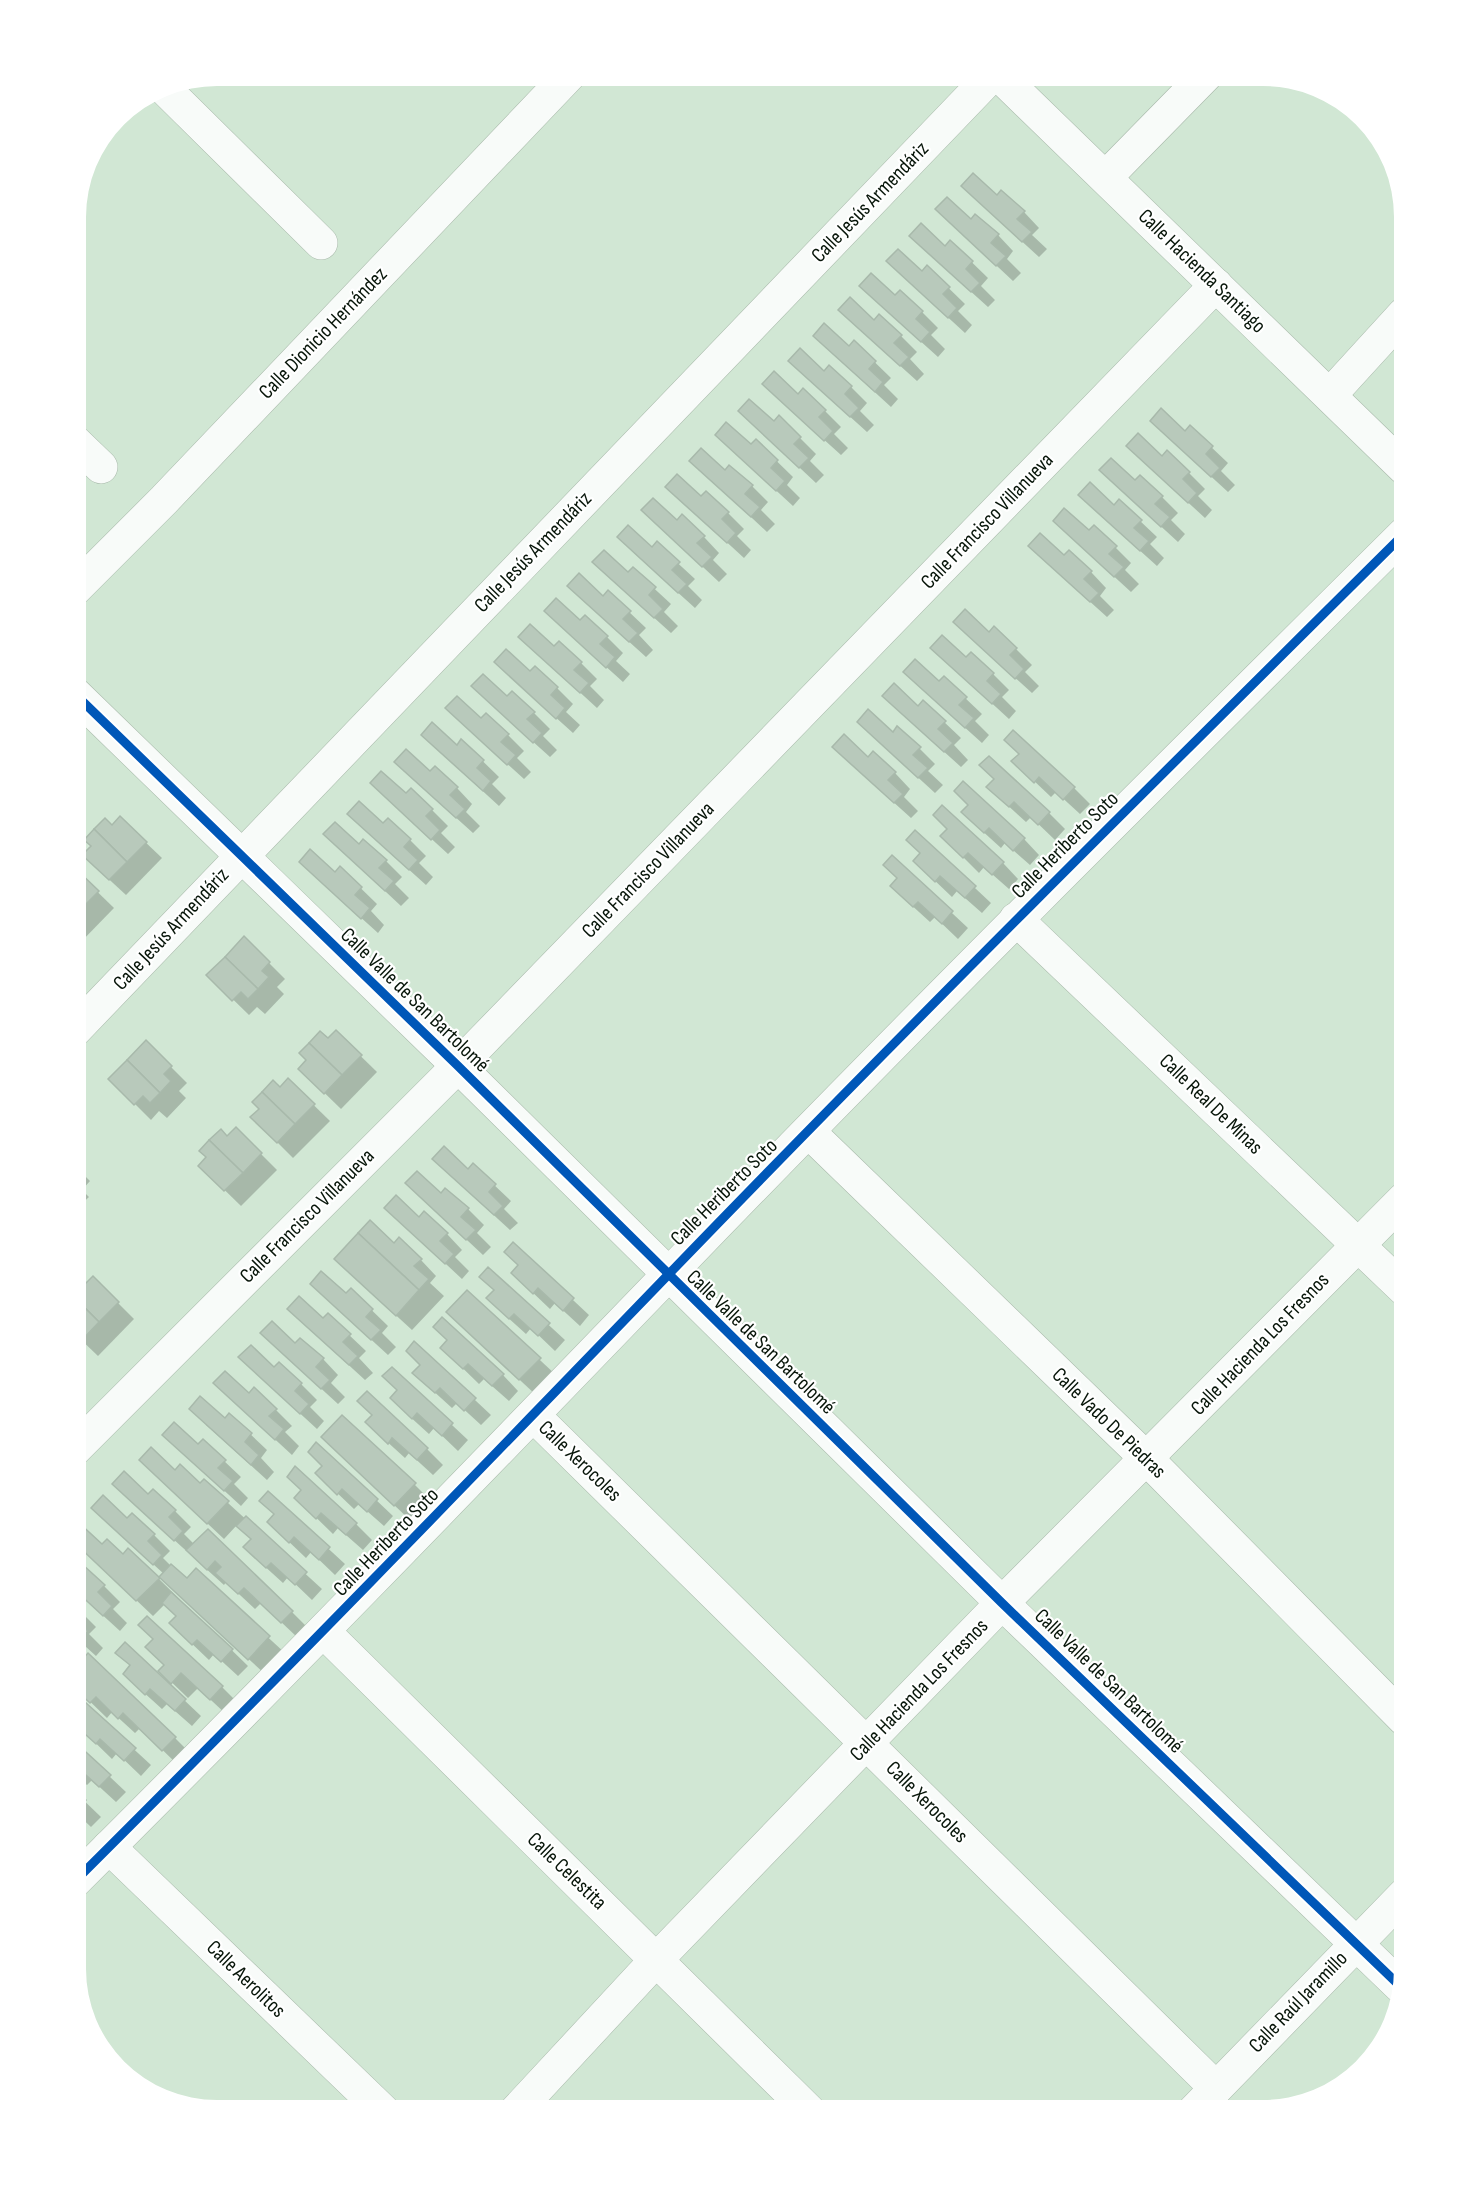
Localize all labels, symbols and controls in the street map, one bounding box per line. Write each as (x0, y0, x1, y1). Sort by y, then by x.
street label: Calle Jesús Armendáriz (806, 136, 934, 268)
street label: Calle Hacienda Santiago (1133, 204, 1271, 338)
street label: Calle Dionicio Hernández (254, 262, 393, 404)
street label: Calle Francisco Villanueva (916, 448, 1058, 594)
street label: Calle Jesús Armendáriz (469, 486, 597, 618)
street label: Calle Heriberto Soto (1006, 786, 1124, 904)
street label: Calle Francisco Villanueva (577, 797, 719, 943)
street label: Calle Jesús Armendáriz (108, 862, 234, 995)
street label: Calle Valle de San Bartolomé (335, 923, 495, 1077)
street label: Calle Real De Minas (1154, 1049, 1268, 1159)
street label: Calle Heriberto Soto (665, 1133, 783, 1251)
street label: Calle Francisco Villanueva (235, 1144, 379, 1288)
street label: Calle Valle de San Bartolomé (681, 1265, 841, 1419)
street label: Calle Hacienda Los Fresnos (1186, 1268, 1334, 1420)
street label: Calle Vado De Piedras (1047, 1362, 1171, 1484)
street label: Calle Xerocoles (533, 1415, 627, 1507)
street label: Calle Heriberto Soto (328, 1483, 444, 1601)
street label: Calle Valle de San Bartolomé (1029, 1604, 1189, 1758)
street label: Calle Hacienda Los Fresnos (845, 1614, 993, 1766)
street label: Calle Xerocoles (881, 1756, 973, 1848)
street label: Calle Celestita (522, 1827, 612, 1915)
street label: Calle Aerolitos (201, 1935, 291, 2023)
street label: Calle Raúl Jaramillo (1243, 1946, 1353, 2058)

